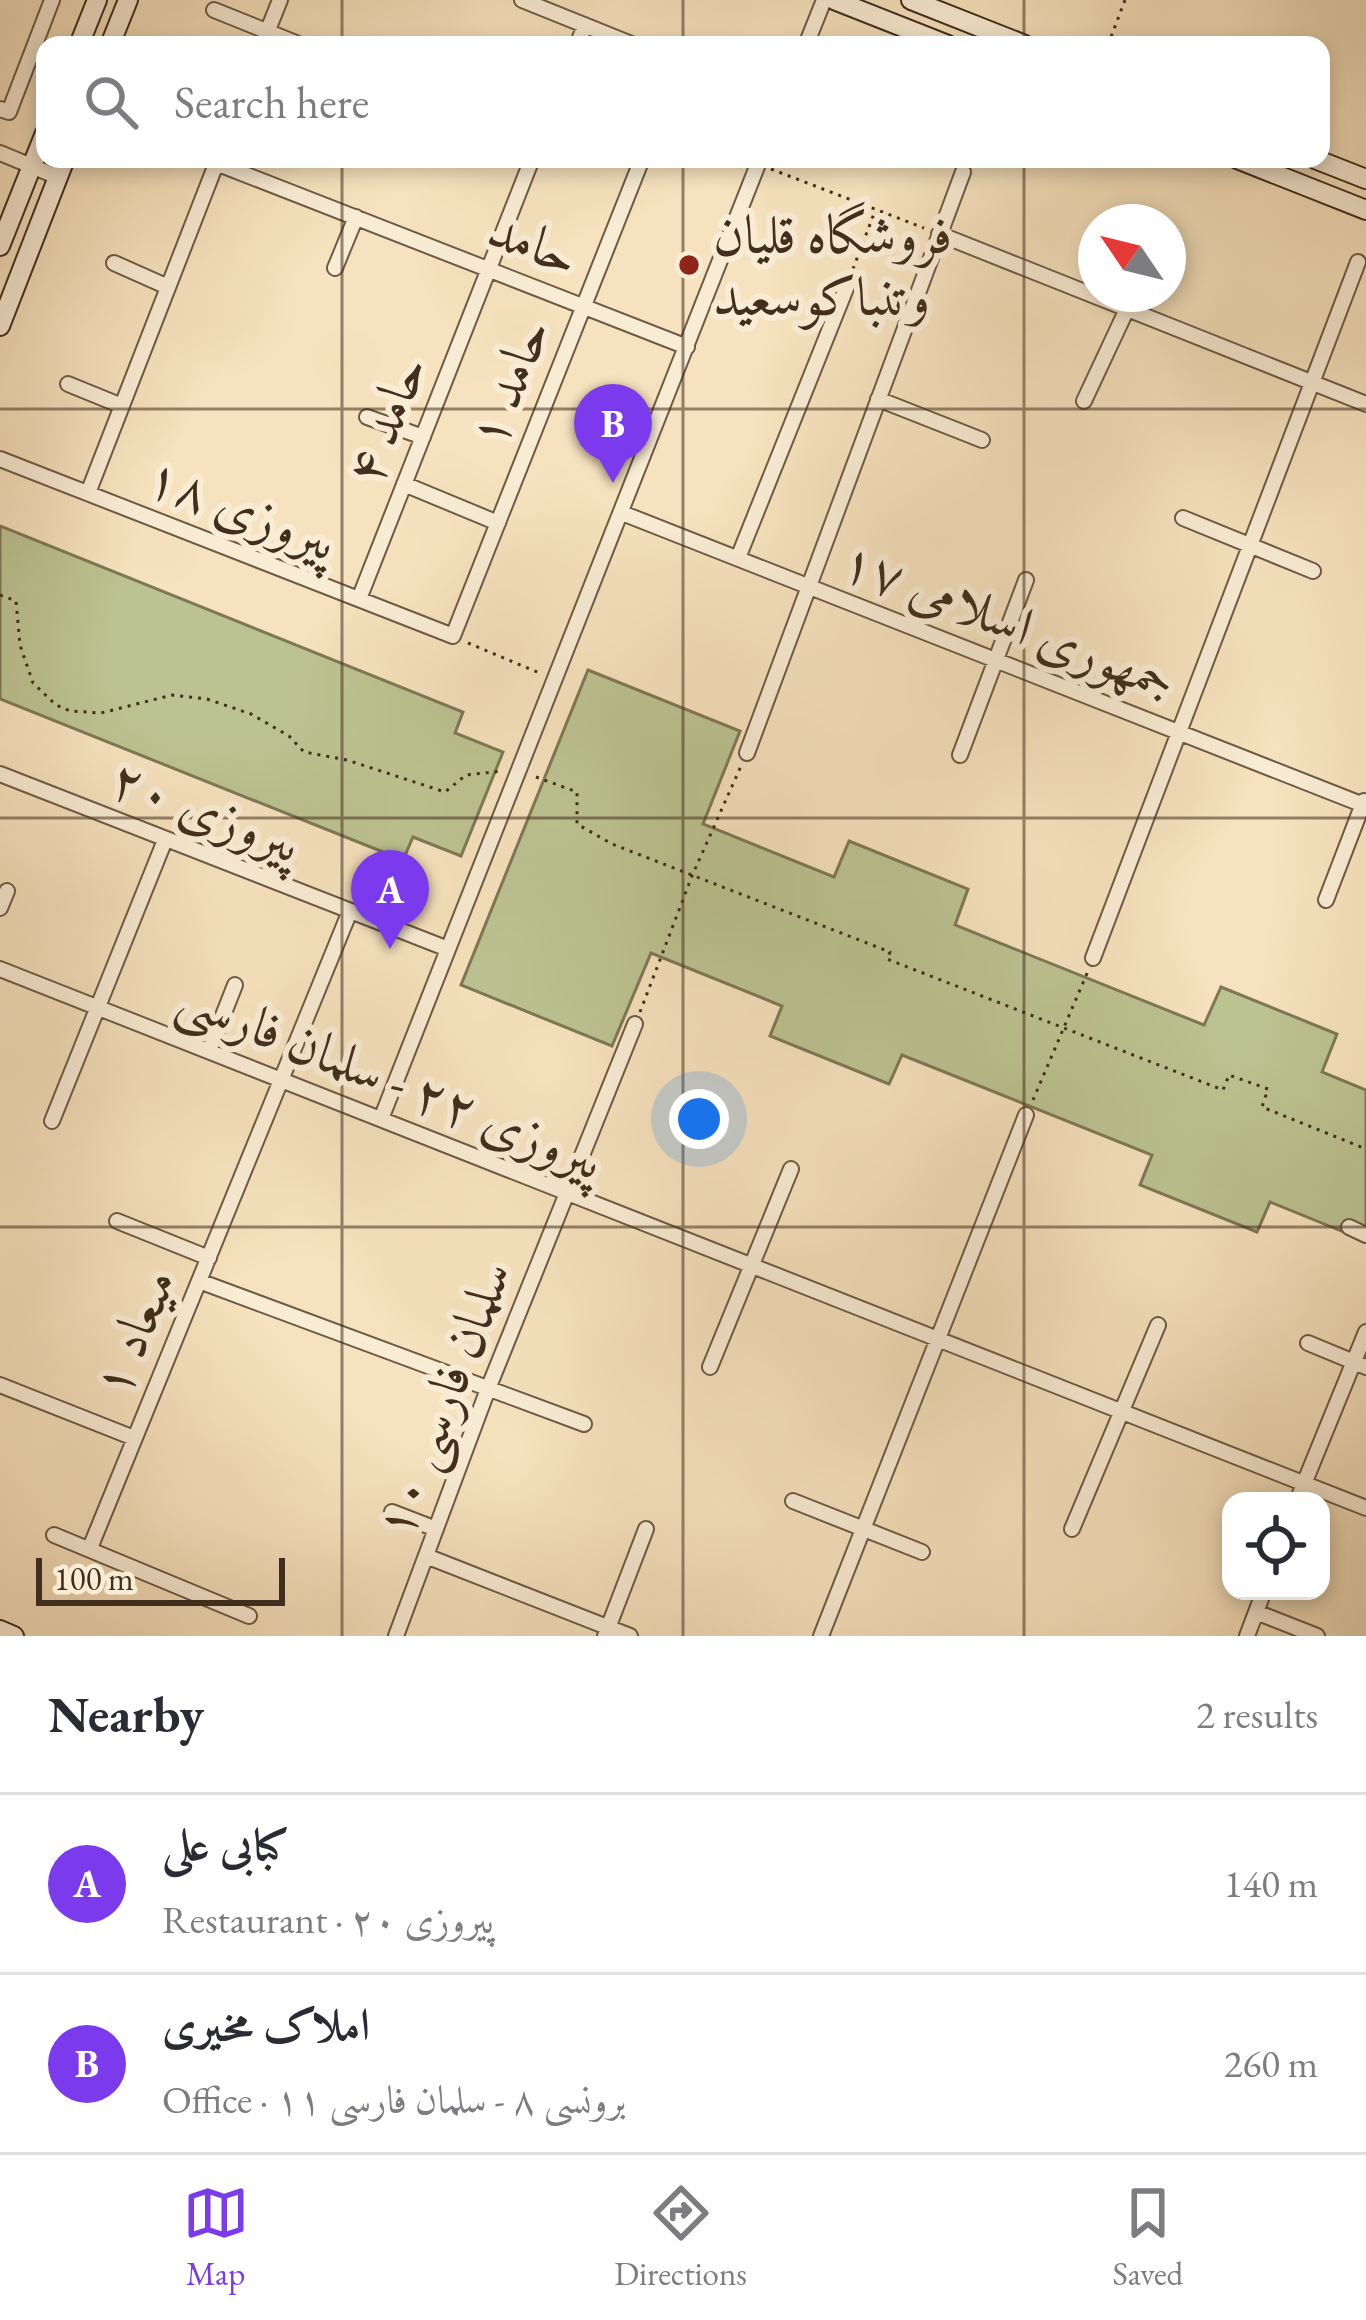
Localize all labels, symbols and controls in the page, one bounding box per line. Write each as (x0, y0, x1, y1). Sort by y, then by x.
search box (36, 36, 1330, 168)
icon: search (78, 69, 144, 135)
text: Search here (174, 73, 369, 131)
street label: حامد (479, 193, 589, 291)
place label: فروشگاه قلیان وتنباکوسعید (713, 199, 952, 331)
north arrow (1078, 204, 1186, 312)
marker: فروشگاه قلیان وتنباکوسعید (676, 252, 702, 278)
street label: حامد ۱ (450, 307, 566, 457)
street label: حامد ۴ (327, 344, 443, 494)
pin: B (574, 384, 652, 483)
street label: پیروزی ۱۸ (135, 440, 350, 581)
street label: جمهوری اسلامی ۱۷ (832, 524, 1186, 716)
street label: پیروزی ۲۰ (99, 742, 314, 883)
pin: A (351, 850, 429, 949)
street label: پیروزی ۲۲ - سلمان فارسی (167, 961, 616, 1200)
your location (669, 1089, 729, 1149)
street label: سلمان فارسی ۱۰ (357, 1250, 531, 1549)
street label: میعاد ۱ (75, 1257, 191, 1407)
map controls (1222, 1492, 1330, 1600)
button: locate (1222, 1492, 1330, 1600)
scale bar (36, 1552, 285, 1605)
text: 100 m (54, 1557, 134, 1600)
text: Nearby (48, 1681, 204, 1747)
text: 2 results (1196, 1689, 1318, 1740)
text: کبابی علی (162, 1815, 289, 1873)
text: A (73, 1858, 101, 1909)
text: 140 m (1224, 1858, 1318, 1909)
text: Restaurant · پیروزی ۲۰ (162, 1894, 494, 1945)
text: املاک مخیری (162, 1995, 370, 2053)
text: B (75, 2038, 99, 2089)
text: 260 m (1224, 2038, 1318, 2089)
text: Office · برونسی ۸ - سلمان فارسی ۱۱ (162, 2074, 626, 2125)
tab: Map (183, 2180, 249, 2295)
tab: Directions (614, 2180, 747, 2295)
tab: Saved (1113, 2180, 1183, 2295)

